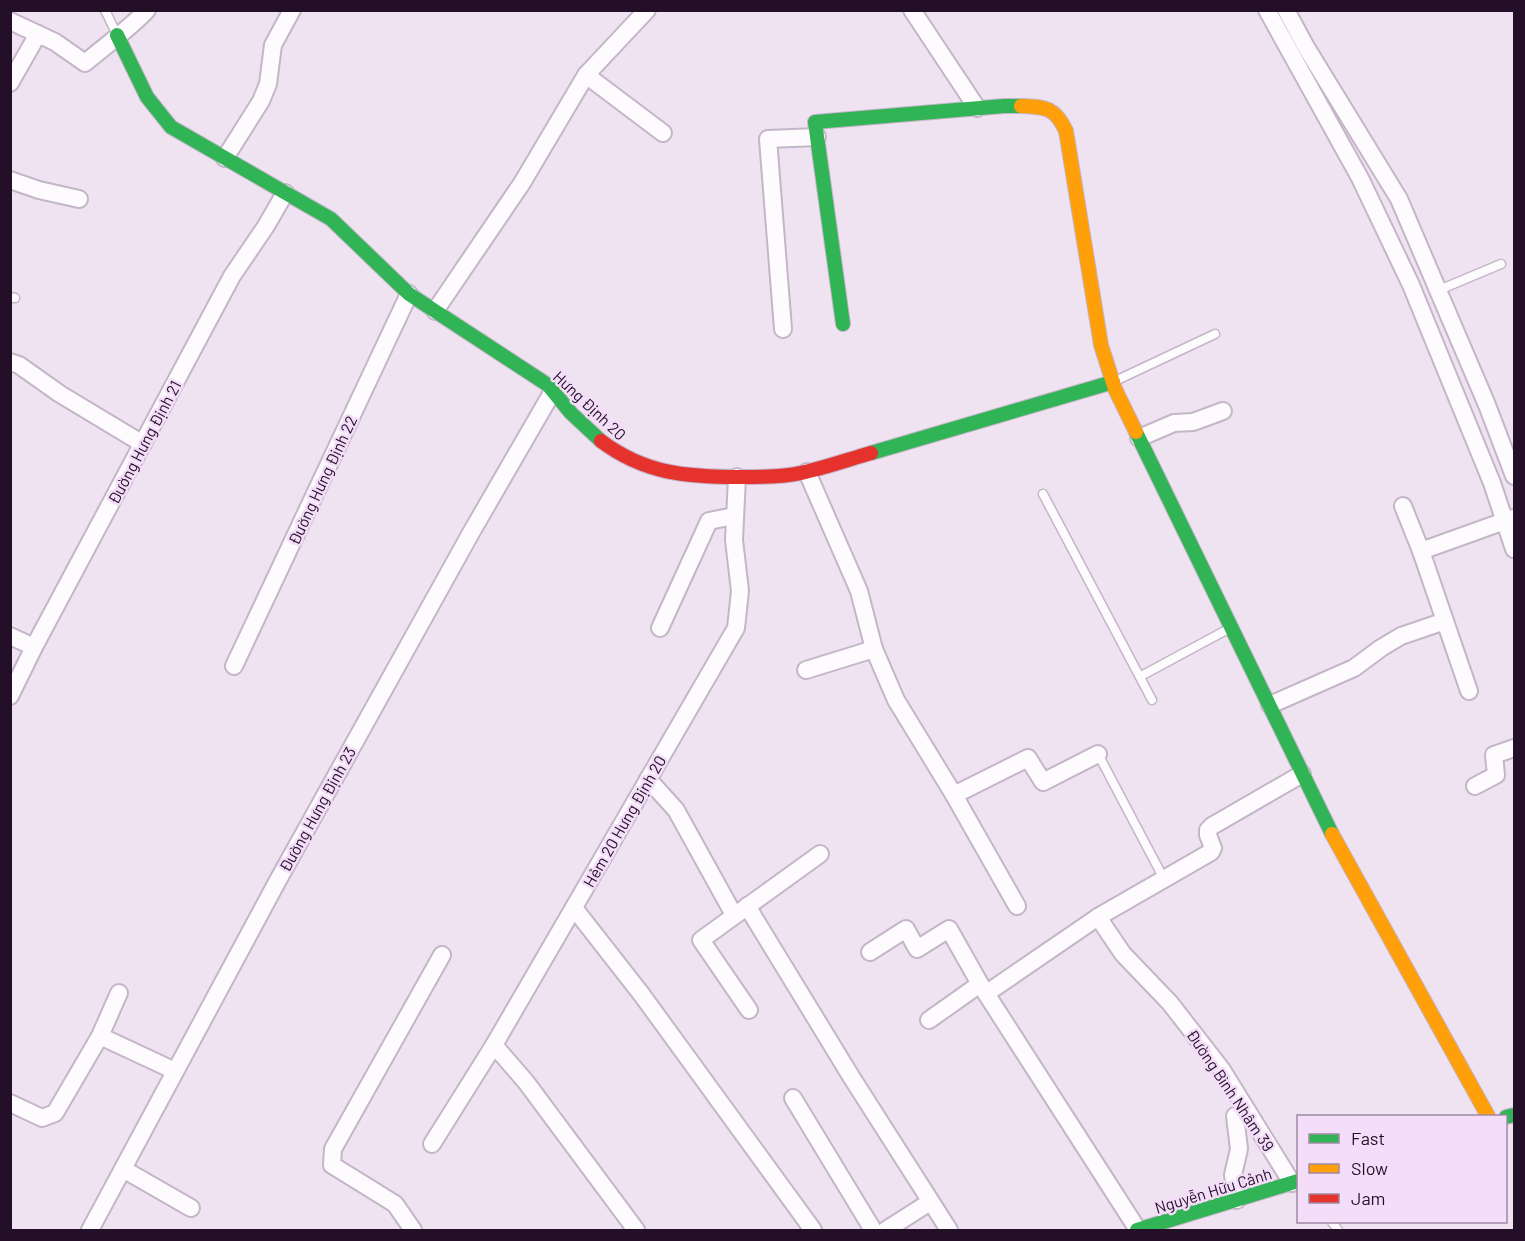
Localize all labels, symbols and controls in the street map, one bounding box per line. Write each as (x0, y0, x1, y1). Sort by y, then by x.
street label: Hưng Định 20 (550, 366, 630, 444)
street label: Đường Hưng Định 21 (103, 377, 185, 507)
street label: Đường Hưng Định 22 (284, 412, 360, 548)
street label: Đường Hưng Định 23 (275, 743, 359, 875)
street label: Hẻm 20 Hưng Định 20 (579, 752, 669, 890)
street label: Đường Bình Nhâm 39 (1183, 1026, 1279, 1154)
legend (1297, 1115, 1507, 1223)
text: Fast (1351, 1127, 1385, 1149)
text: Slow (1351, 1157, 1388, 1179)
street label: Nguyễn Hữu Cảnh (1152, 1163, 1274, 1217)
text: Jam (1351, 1187, 1385, 1209)

